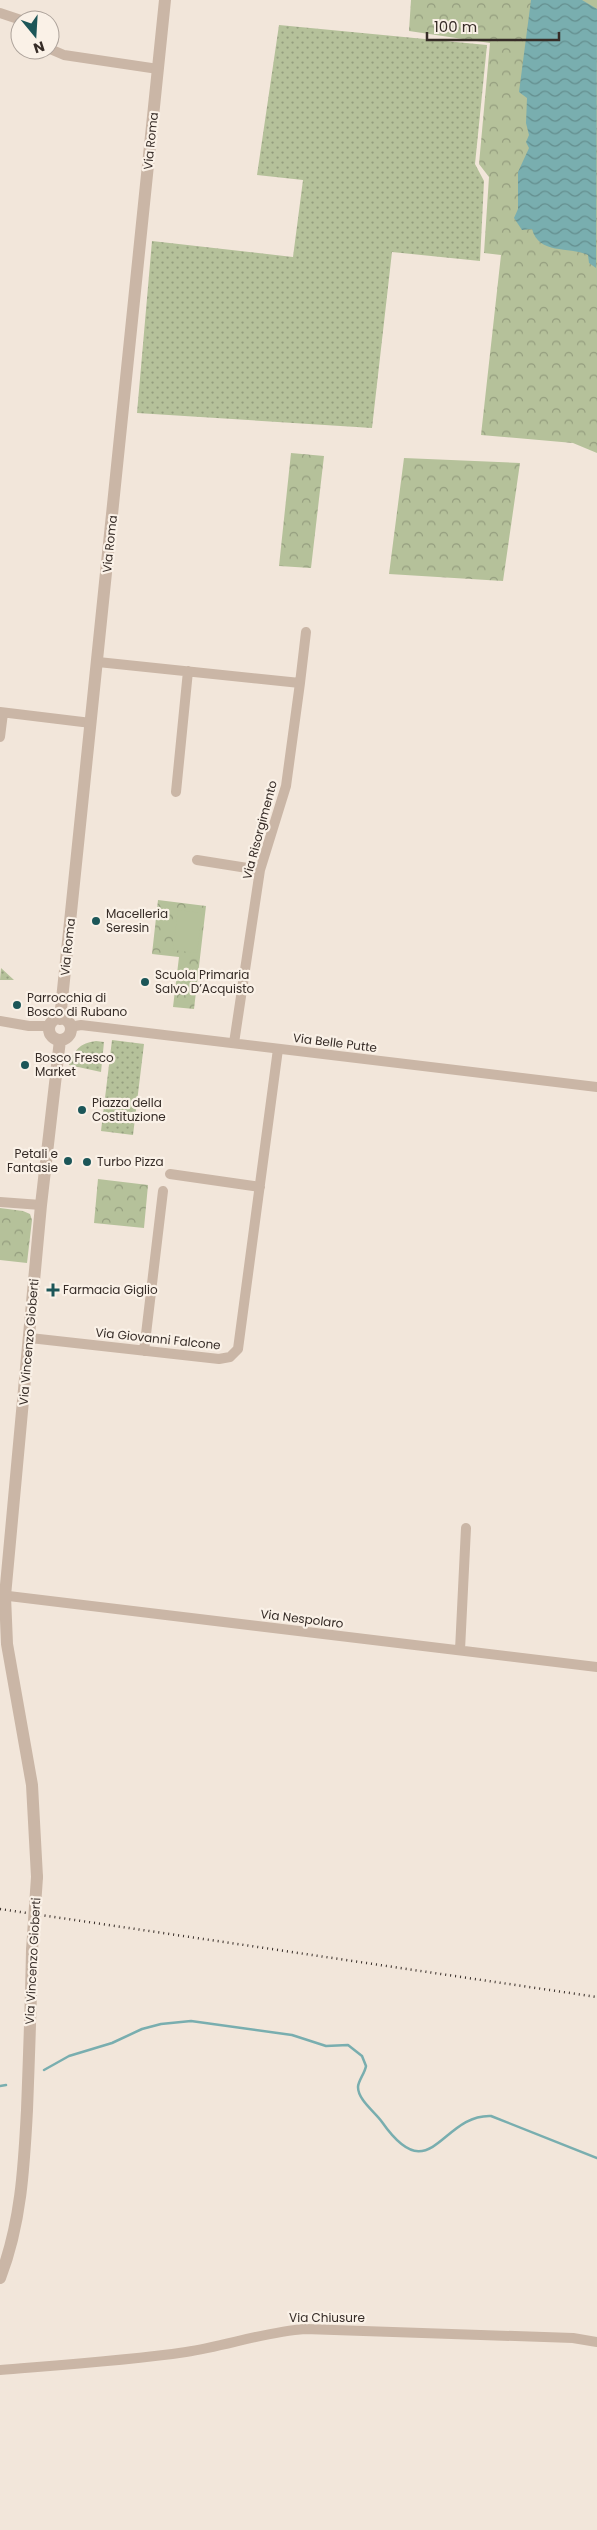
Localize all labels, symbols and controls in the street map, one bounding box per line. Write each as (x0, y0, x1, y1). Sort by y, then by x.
north arrow (10, 10, 60, 60)
scale bar (427, 10, 560, 42)
text: 100 m (434, 16, 477, 37)
text: N (31, 36, 47, 59)
street label: Via Roma (139, 111, 162, 171)
street label: Via Roma (98, 514, 121, 574)
street label: Via Risorgimento (238, 778, 281, 881)
place label: Macelleria Seresin (106, 905, 168, 936)
marker: Macelleria Seresin (90, 915, 102, 927)
street label: Via Roma (56, 917, 79, 977)
place label: Scuola Primaria Salvo D’Acquisto (155, 966, 255, 997)
marker: Scuola Primaria Salvo D’Acquisto (139, 976, 151, 988)
place label: Parrocchia di Bosco di Rubano (27, 989, 128, 1020)
marker: Parrocchia di Bosco di Rubano (11, 999, 23, 1011)
street label: Via Belle Putte (292, 1029, 378, 1056)
place label: Bosco Fresco Market (35, 1049, 114, 1080)
marker: Bosco Fresco Market (19, 1059, 31, 1071)
place label: Piazza della Costituzione (92, 1094, 166, 1125)
marker: Piazza della Costituzione (76, 1104, 88, 1116)
place label: Petali e Fantasie (7, 1145, 58, 1176)
place label: Turbo Pizza (97, 1153, 164, 1170)
marker: Petali e Fantasie (62, 1155, 74, 1167)
marker: Turbo Pizza (81, 1156, 93, 1168)
street label: Via Vincenzo Gioberti (14, 1278, 43, 1406)
place label: Farmacia Giglio (63, 1281, 158, 1298)
marker: Farmacia Giglio (47, 1284, 59, 1296)
street label: Via Giovanni Falcone (95, 1323, 222, 1354)
street label: Via Nespolaro (260, 1605, 345, 1632)
street label: Via Vincenzo Gioberti (21, 1897, 44, 2025)
street label: Via Chiusure (289, 2309, 365, 2326)

